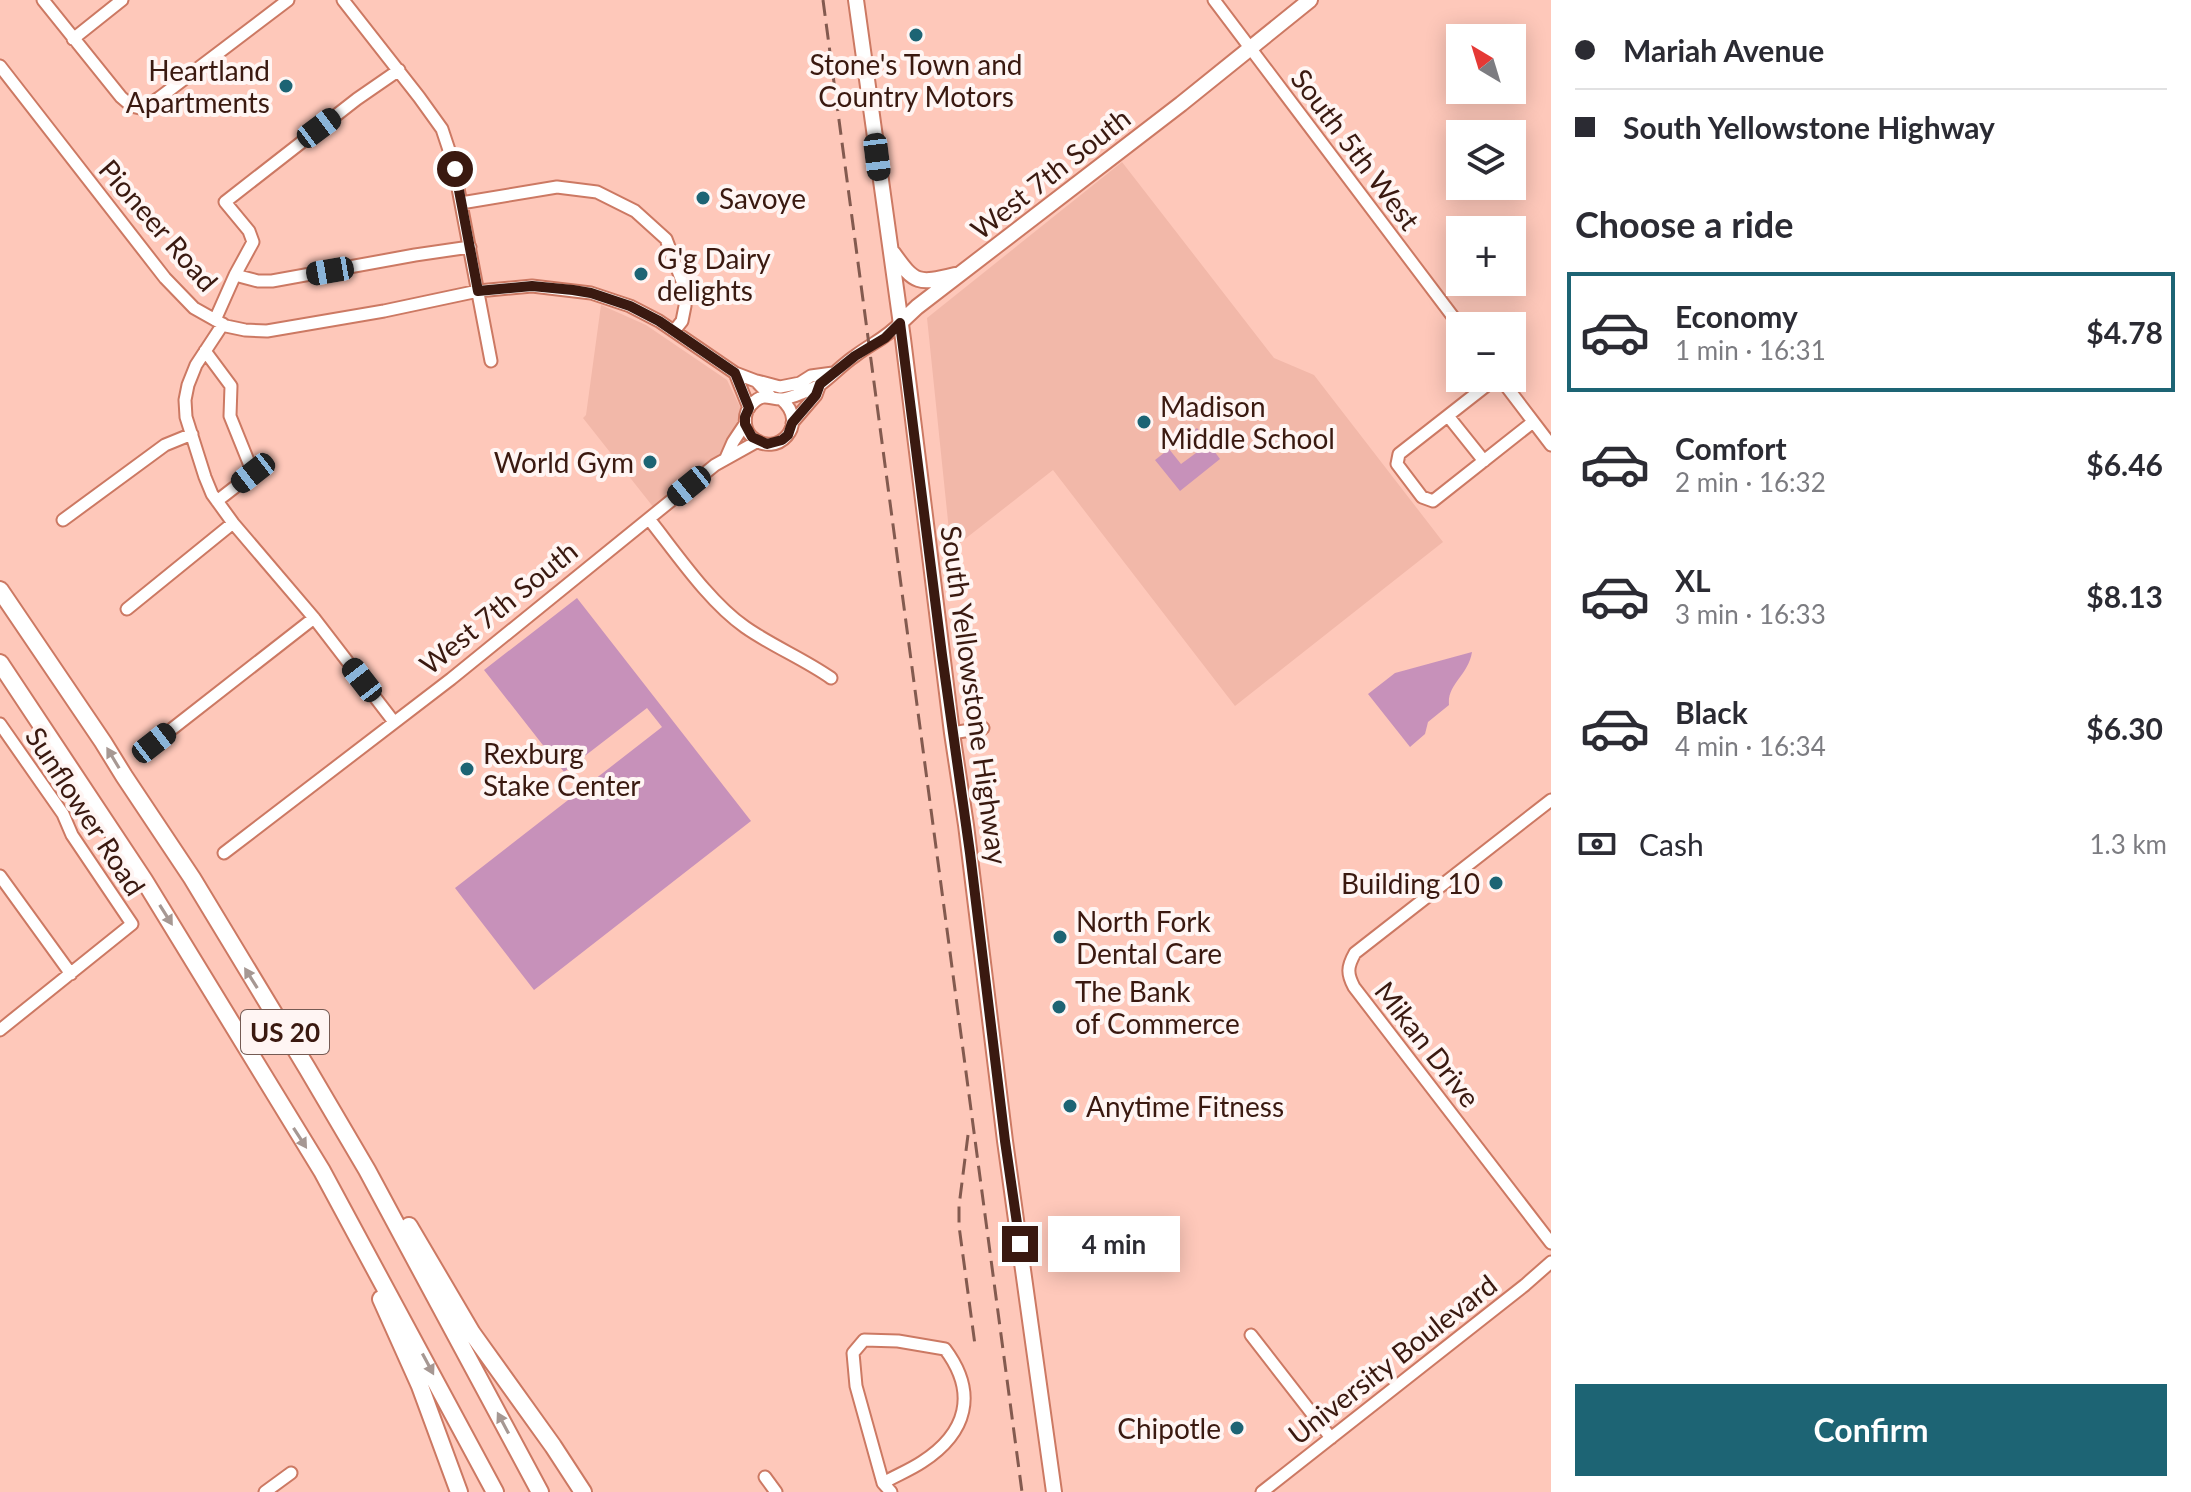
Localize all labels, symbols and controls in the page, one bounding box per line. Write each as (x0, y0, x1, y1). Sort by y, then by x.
north arrow (1446, 24, 1526, 104)
map controls (1446, 24, 1526, 392)
marker: Stone's Town and Country Motors (907, 26, 925, 44)
text: Mariah Avenue (1623, 32, 1824, 68)
place label: Stone's Town and Country Motors (809, 47, 1023, 113)
place label: Heartland Apartments (126, 53, 270, 119)
street label: South 5th West (1285, 62, 1427, 236)
marker: Heartland Apartments (277, 77, 295, 95)
street label: West 7th South (964, 100, 1136, 246)
car (293, 104, 345, 152)
text: South Yellowstone Highway (1623, 109, 1995, 145)
button: layers (1446, 120, 1526, 200)
car (862, 132, 892, 182)
route start (437, 151, 473, 187)
street label: Pioneer Road (93, 152, 225, 298)
place label: Savoye (719, 181, 806, 215)
marker: Savoye (694, 189, 712, 207)
text: Choose a ride (1575, 202, 1794, 246)
button: + (1446, 216, 1526, 296)
place label: G'g Dairy delights (657, 241, 771, 307)
car (304, 255, 356, 287)
marker: G'g Dairy delights (632, 265, 650, 283)
icon: car (1579, 296, 1651, 368)
text: Economy (1675, 298, 1798, 334)
button: − (1446, 312, 1526, 392)
text: $4.78 (2086, 314, 2163, 350)
text: 1 min · 16:31 (1675, 334, 1826, 366)
place label: Madison Middle School (1160, 389, 1335, 455)
marker: Madison Middle School (1135, 413, 1153, 431)
icon: car (1579, 428, 1651, 500)
text: Comfort (1675, 430, 1787, 466)
place label: World Gym (494, 445, 634, 479)
text: $6.46 (2086, 446, 2163, 482)
car (227, 449, 279, 497)
marker: World Gym (641, 453, 659, 471)
car (663, 462, 715, 510)
text: 2 min · 16:32 (1675, 466, 1826, 498)
street label: South Yellowstone Highway (934, 523, 1016, 867)
street label: West 7th South (412, 533, 584, 681)
icon: car (1579, 560, 1651, 632)
text: XL (1675, 562, 1711, 598)
text: $8.13 (2086, 578, 2163, 614)
text: 3 min · 16:33 (1675, 598, 1826, 630)
car (338, 654, 386, 706)
icon: car (1579, 692, 1651, 764)
text: Black (1675, 694, 1748, 730)
text: $6.30 (2086, 710, 2163, 746)
car (128, 719, 180, 767)
street label: Sunflower Road (19, 721, 153, 901)
text: 4 min · 16:34 (1675, 730, 1826, 762)
place label: Rexburg Stake Center (483, 736, 640, 802)
one-way arrow (106, 747, 120, 769)
marker: Rexburg Stake Center (458, 760, 476, 778)
icon: cash (1575, 822, 1619, 866)
text: Cash (1639, 826, 1704, 862)
text: 1.3 km (2089, 828, 2167, 860)
place label: Building 10 (1341, 866, 1480, 900)
marker: Building 10 (1487, 874, 1505, 892)
one-way arrow (158, 904, 172, 926)
place label: North Fork Dental Care (1076, 904, 1222, 970)
marker: North Fork Dental Care (1051, 928, 1069, 946)
one-way arrow (245, 967, 259, 989)
place label: The Bank of Commerce (1075, 974, 1240, 1040)
street label: Mikan Drive (1368, 974, 1488, 1114)
marker: The Bank of Commerce (1050, 998, 1068, 1016)
road number: US 20 (241, 1010, 329, 1054)
place label: Anytime Fitness (1086, 1089, 1284, 1123)
marker: Anytime Fitness (1061, 1097, 1079, 1115)
one-way arrow (293, 1127, 308, 1148)
callout: 4 min (1048, 1216, 1180, 1272)
route end (1002, 1226, 1038, 1262)
text: 4 min (1082, 1228, 1146, 1260)
street label: University Boulevard (1281, 1267, 1503, 1451)
one-way arrow (420, 1353, 434, 1375)
button: Confirm (1575, 1384, 2167, 1476)
place label: Chipotle (1117, 1411, 1221, 1445)
one-way arrow (497, 1412, 510, 1435)
marker: Chipotle (1228, 1419, 1246, 1437)

